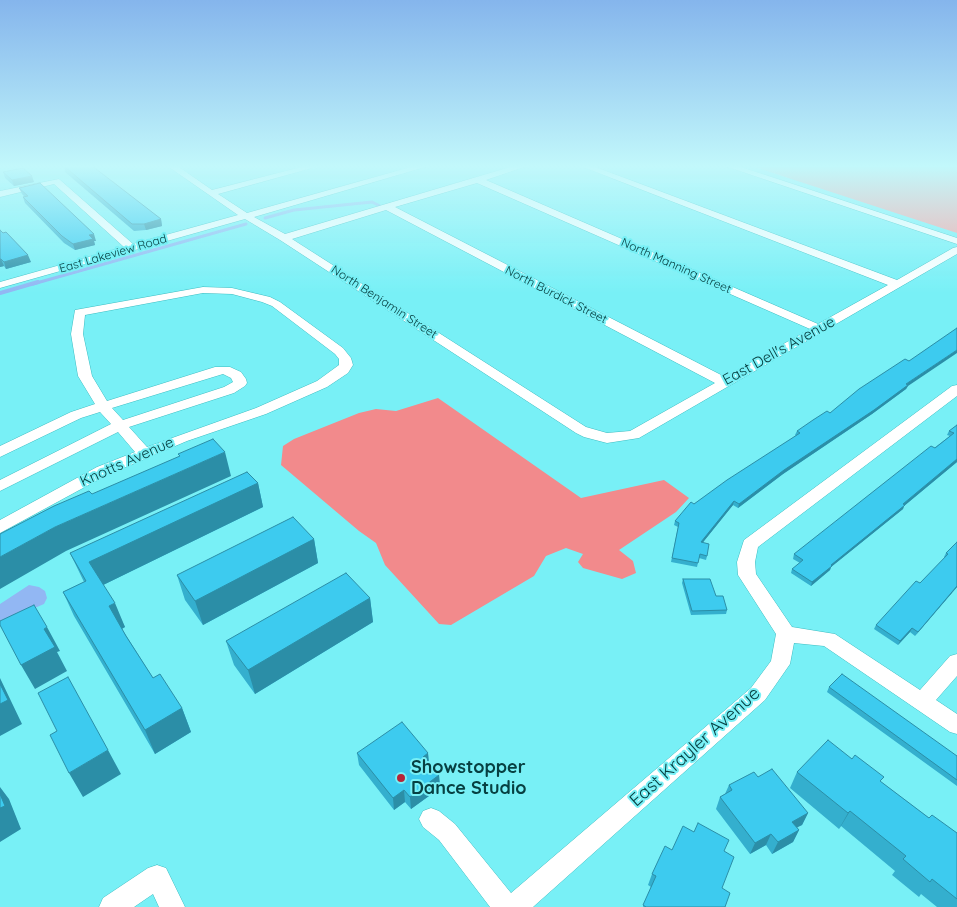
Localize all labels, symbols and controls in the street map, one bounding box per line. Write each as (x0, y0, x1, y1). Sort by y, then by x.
street label: East Lakeview Road (57, 232, 169, 276)
street label: North Manning Street (619, 235, 733, 297)
street label: North Benjamin Street (328, 262, 440, 342)
street label: North Burdick Street (503, 263, 609, 327)
street label: East Dell's Avenue (720, 313, 838, 389)
street label: Knotts Avenue (77, 433, 177, 491)
street label: East Krayler Avenue (625, 683, 765, 811)
place label: Showstopper Dance Studio (411, 757, 526, 800)
marker: Showstopper Dance Studio (395, 772, 407, 784)

